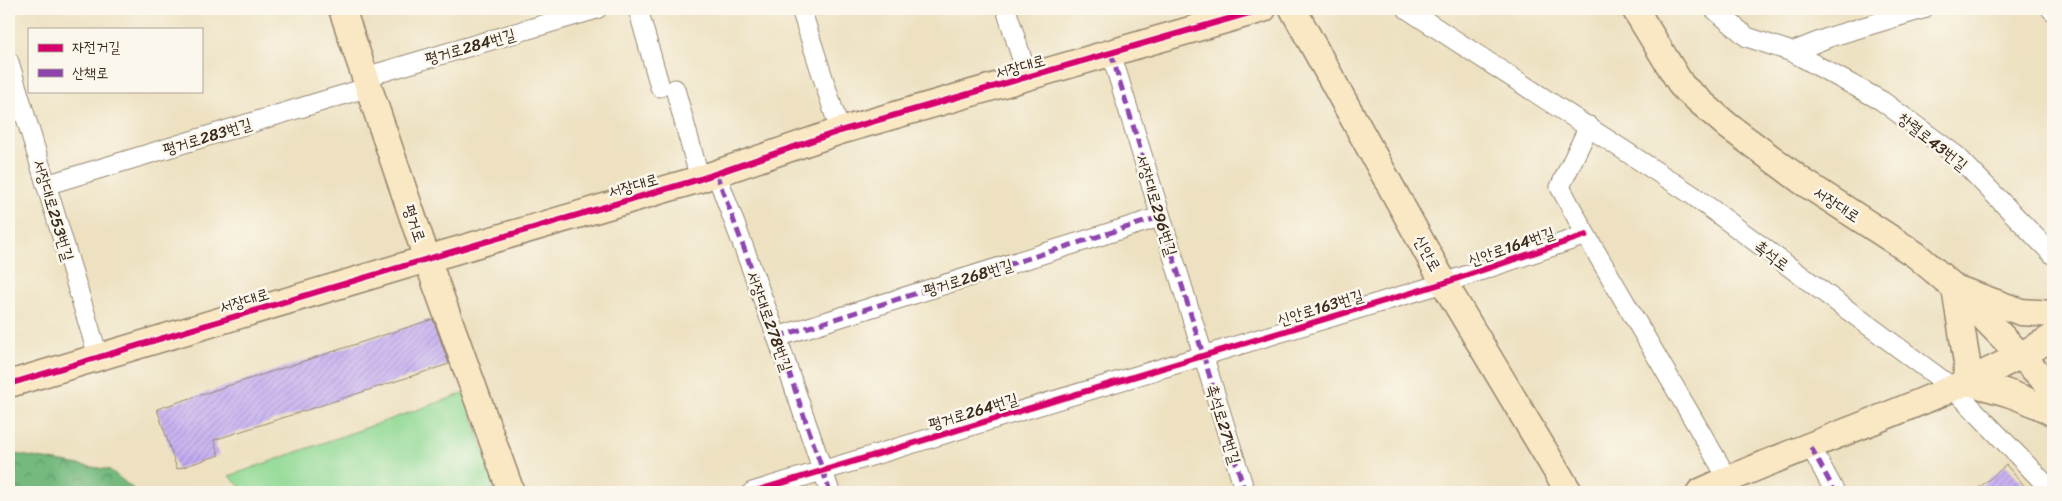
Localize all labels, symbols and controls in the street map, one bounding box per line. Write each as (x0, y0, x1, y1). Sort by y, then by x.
street label: 평거로284번길 (421, 20, 519, 73)
legend (28, 28, 202, 92)
text: 자전거길 (72, 34, 120, 60)
street label: 서장대로 (991, 45, 1049, 88)
text: 산책로 (72, 60, 108, 86)
street label: 창렬로43번길 (1891, 104, 1974, 178)
street label: 평거로283번길 (159, 109, 256, 164)
street label: 서장대로296번길 (1127, 151, 1186, 260)
street label: 서장대로253번길 (24, 156, 83, 265)
street label: 서장대로 (604, 164, 662, 207)
street label: 서장대로 (1807, 178, 1866, 231)
street label: 평거로 (395, 200, 435, 246)
street label: 신안로164번길 (1464, 218, 1559, 275)
street label: 신안로 (1406, 229, 1450, 277)
street label: 촉석로 (1748, 232, 1796, 279)
street label: 평거로268번길 (920, 250, 1017, 305)
street label: 서장대로278번길 (738, 267, 801, 376)
street label: 서장대로 (215, 279, 273, 322)
street label: 신안로163번길 (1273, 281, 1367, 334)
street label: 촉석로27번길 (1198, 380, 1250, 468)
street label: 평거로264번길 (925, 384, 1022, 439)

